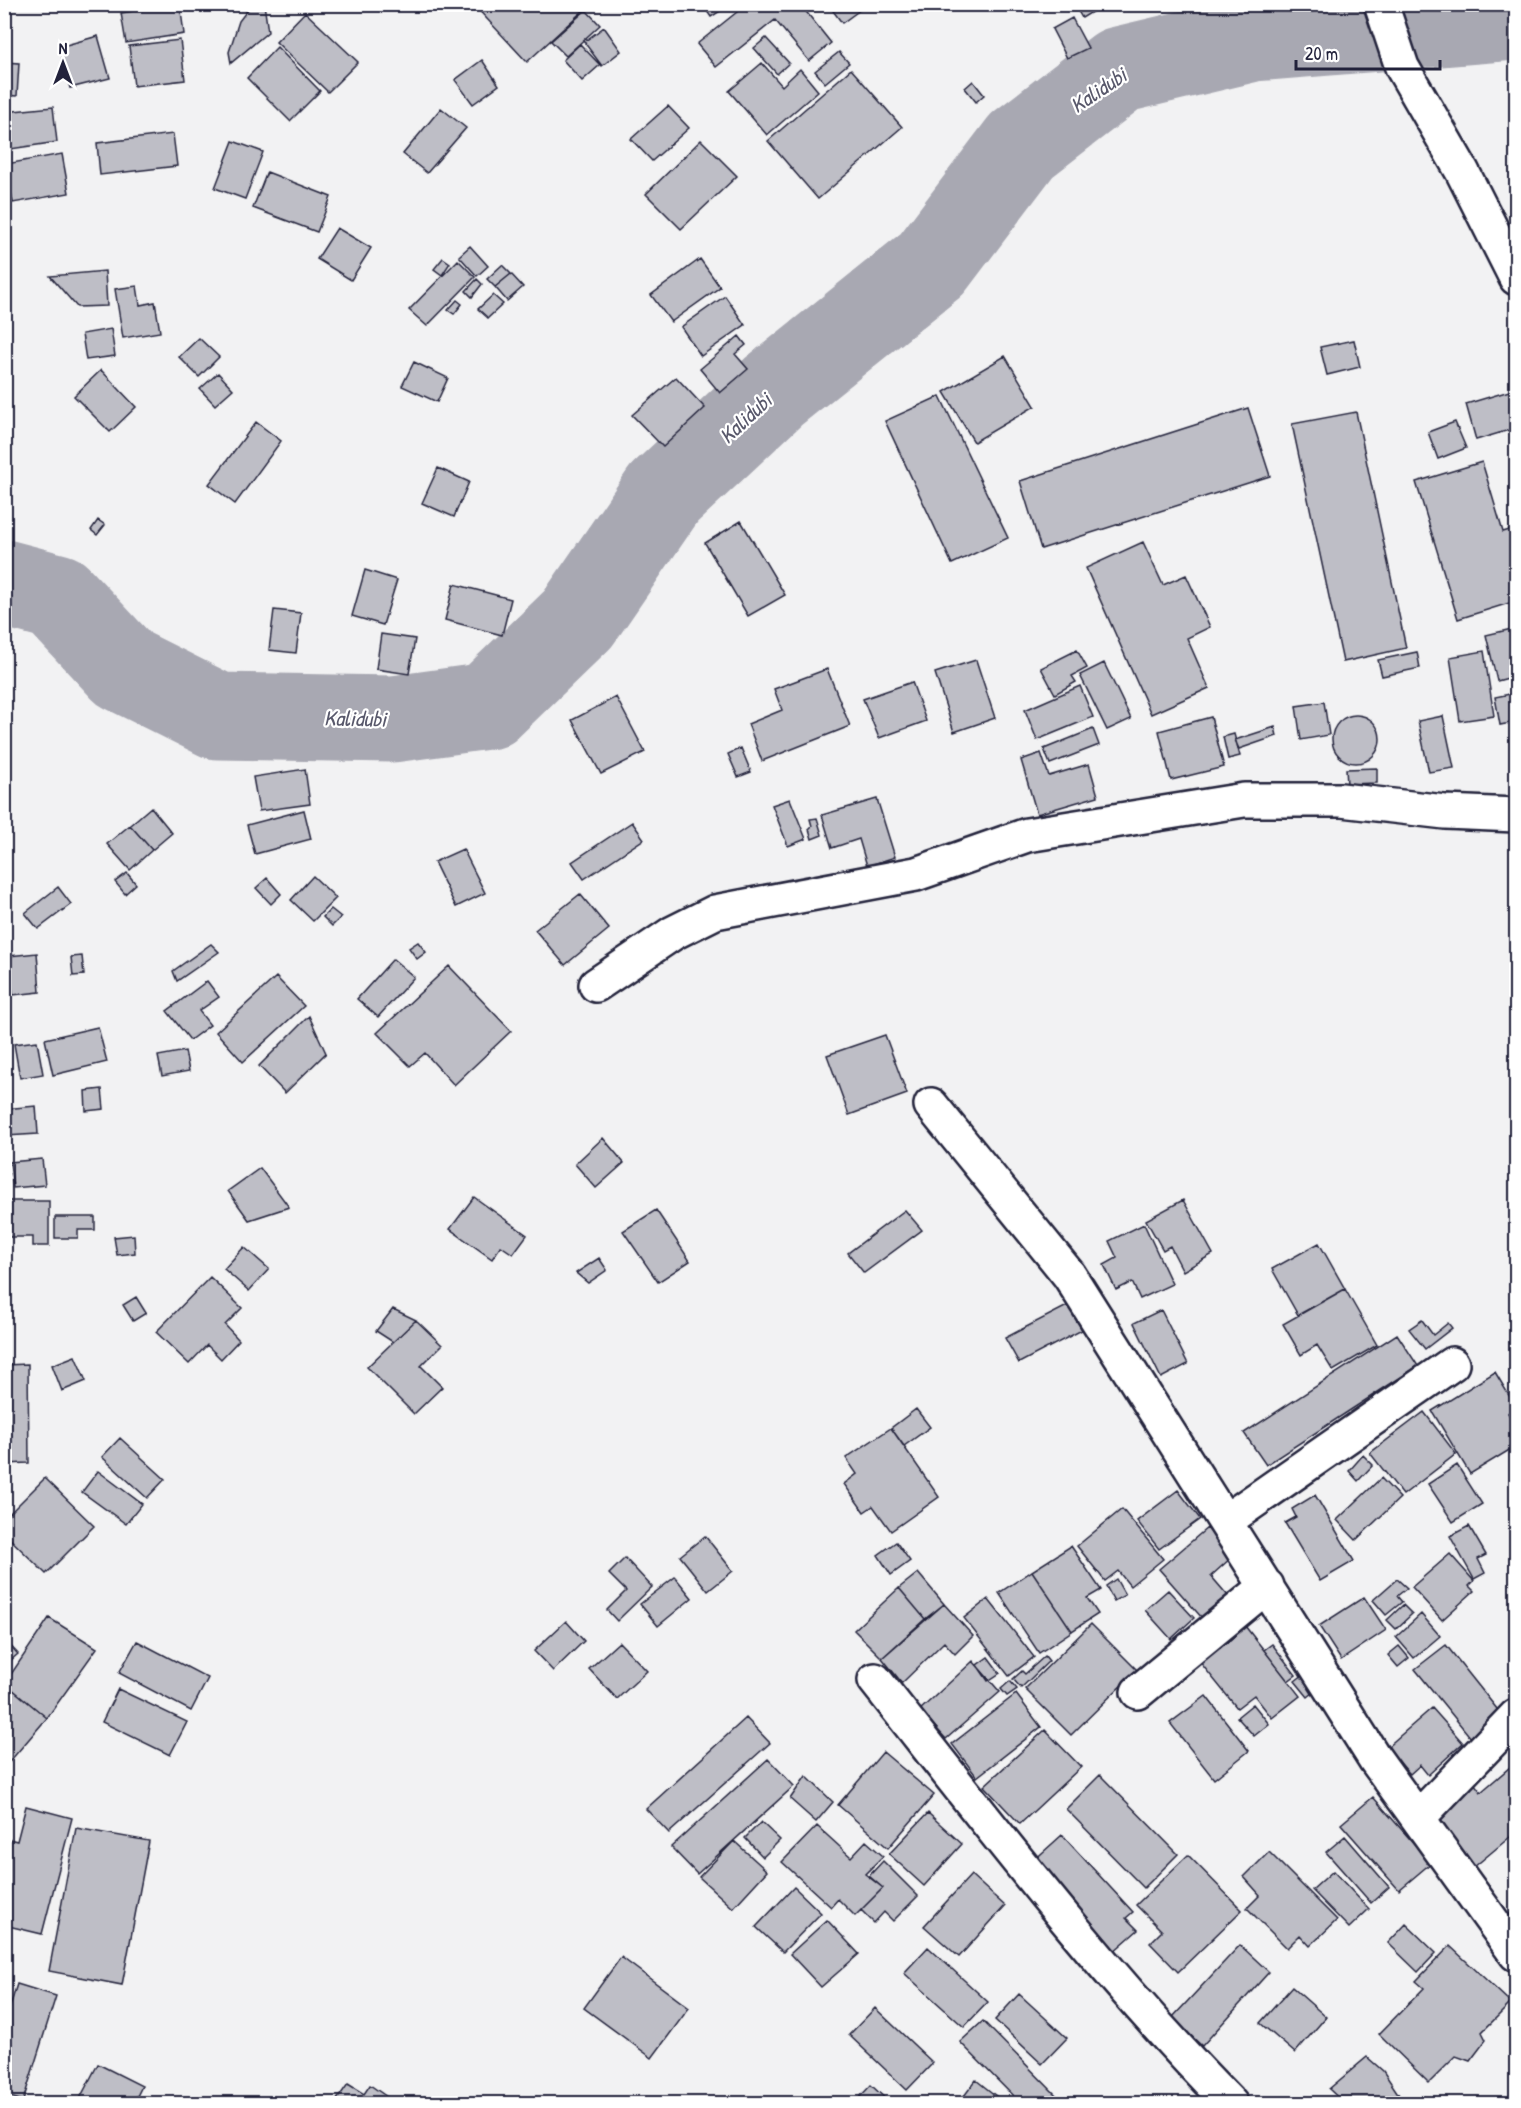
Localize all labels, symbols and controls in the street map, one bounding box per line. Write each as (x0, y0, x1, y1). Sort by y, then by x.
north arrow (33, 33, 93, 93)
scale bar (1296, 33, 1440, 71)
text: N (59, 37, 68, 59)
text: 20 m (1305, 41, 1338, 66)
water label: Kalidubi (1064, 59, 1134, 120)
water label: Kalidubi (712, 384, 780, 450)
water label: Kalidubi (324, 702, 388, 734)

